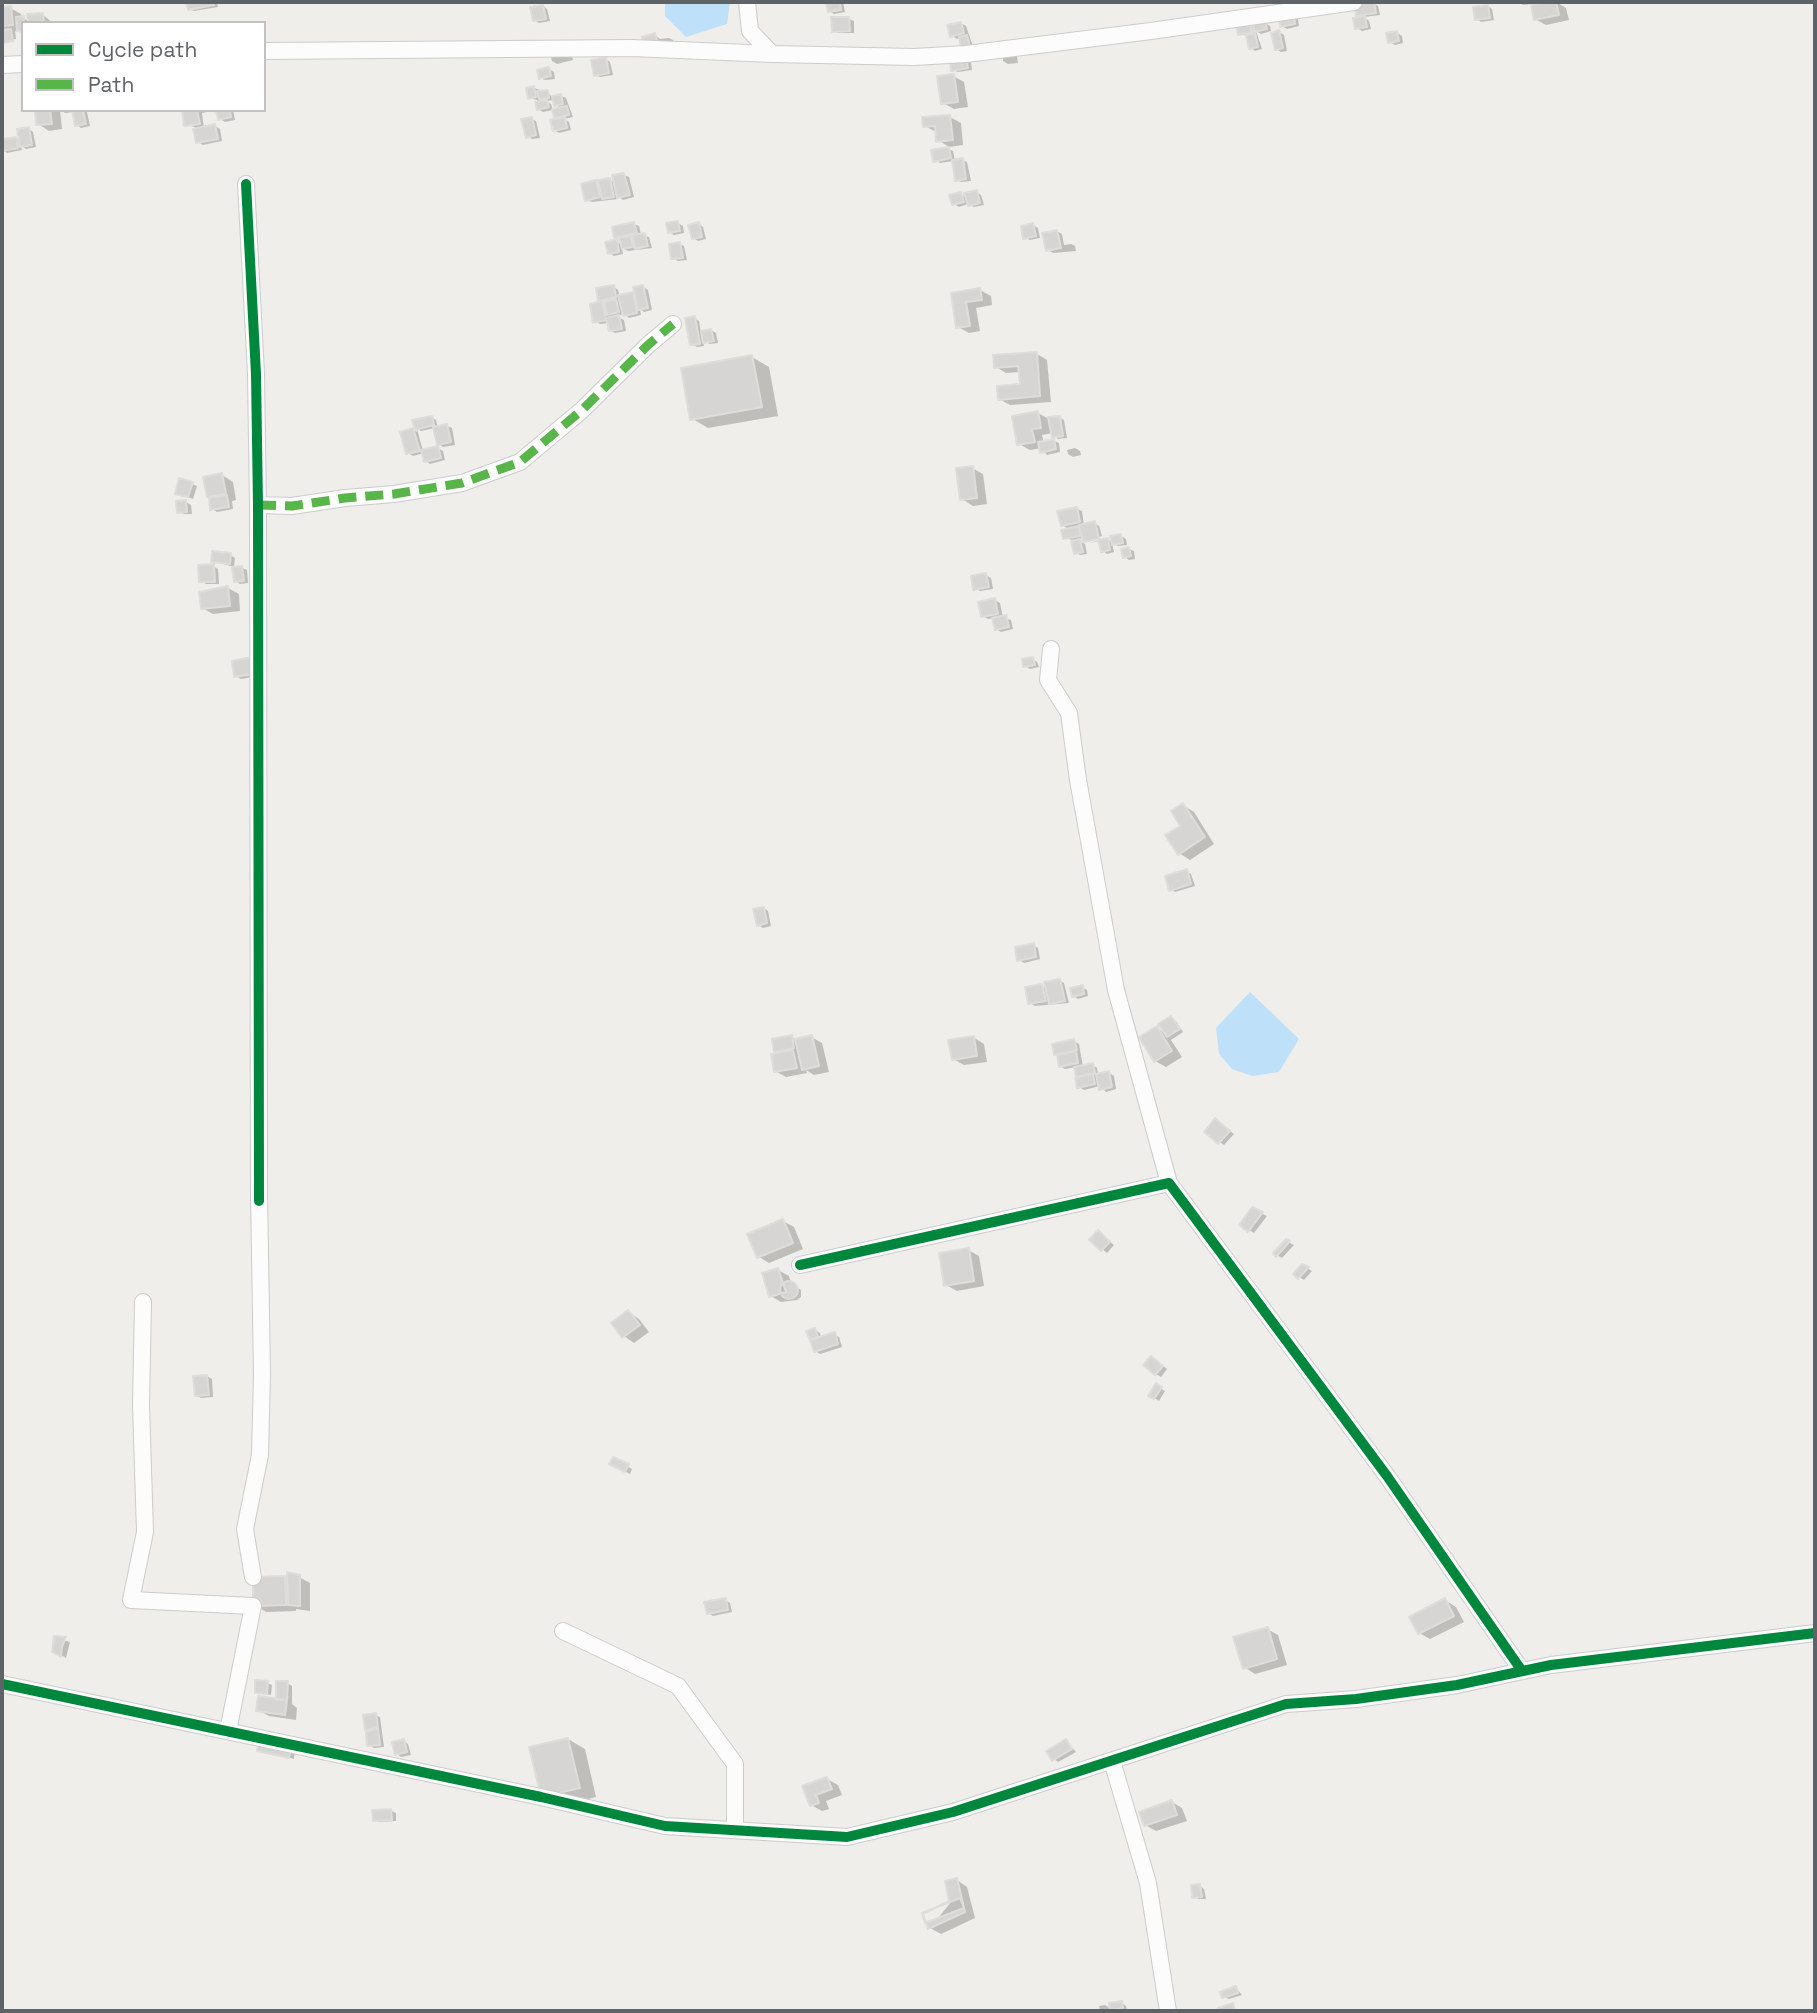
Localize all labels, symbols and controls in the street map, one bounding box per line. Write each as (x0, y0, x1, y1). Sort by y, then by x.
legend (21, 21, 266, 112)
text: Cycle path (88, 36, 197, 63)
text: Path (88, 71, 134, 98)

